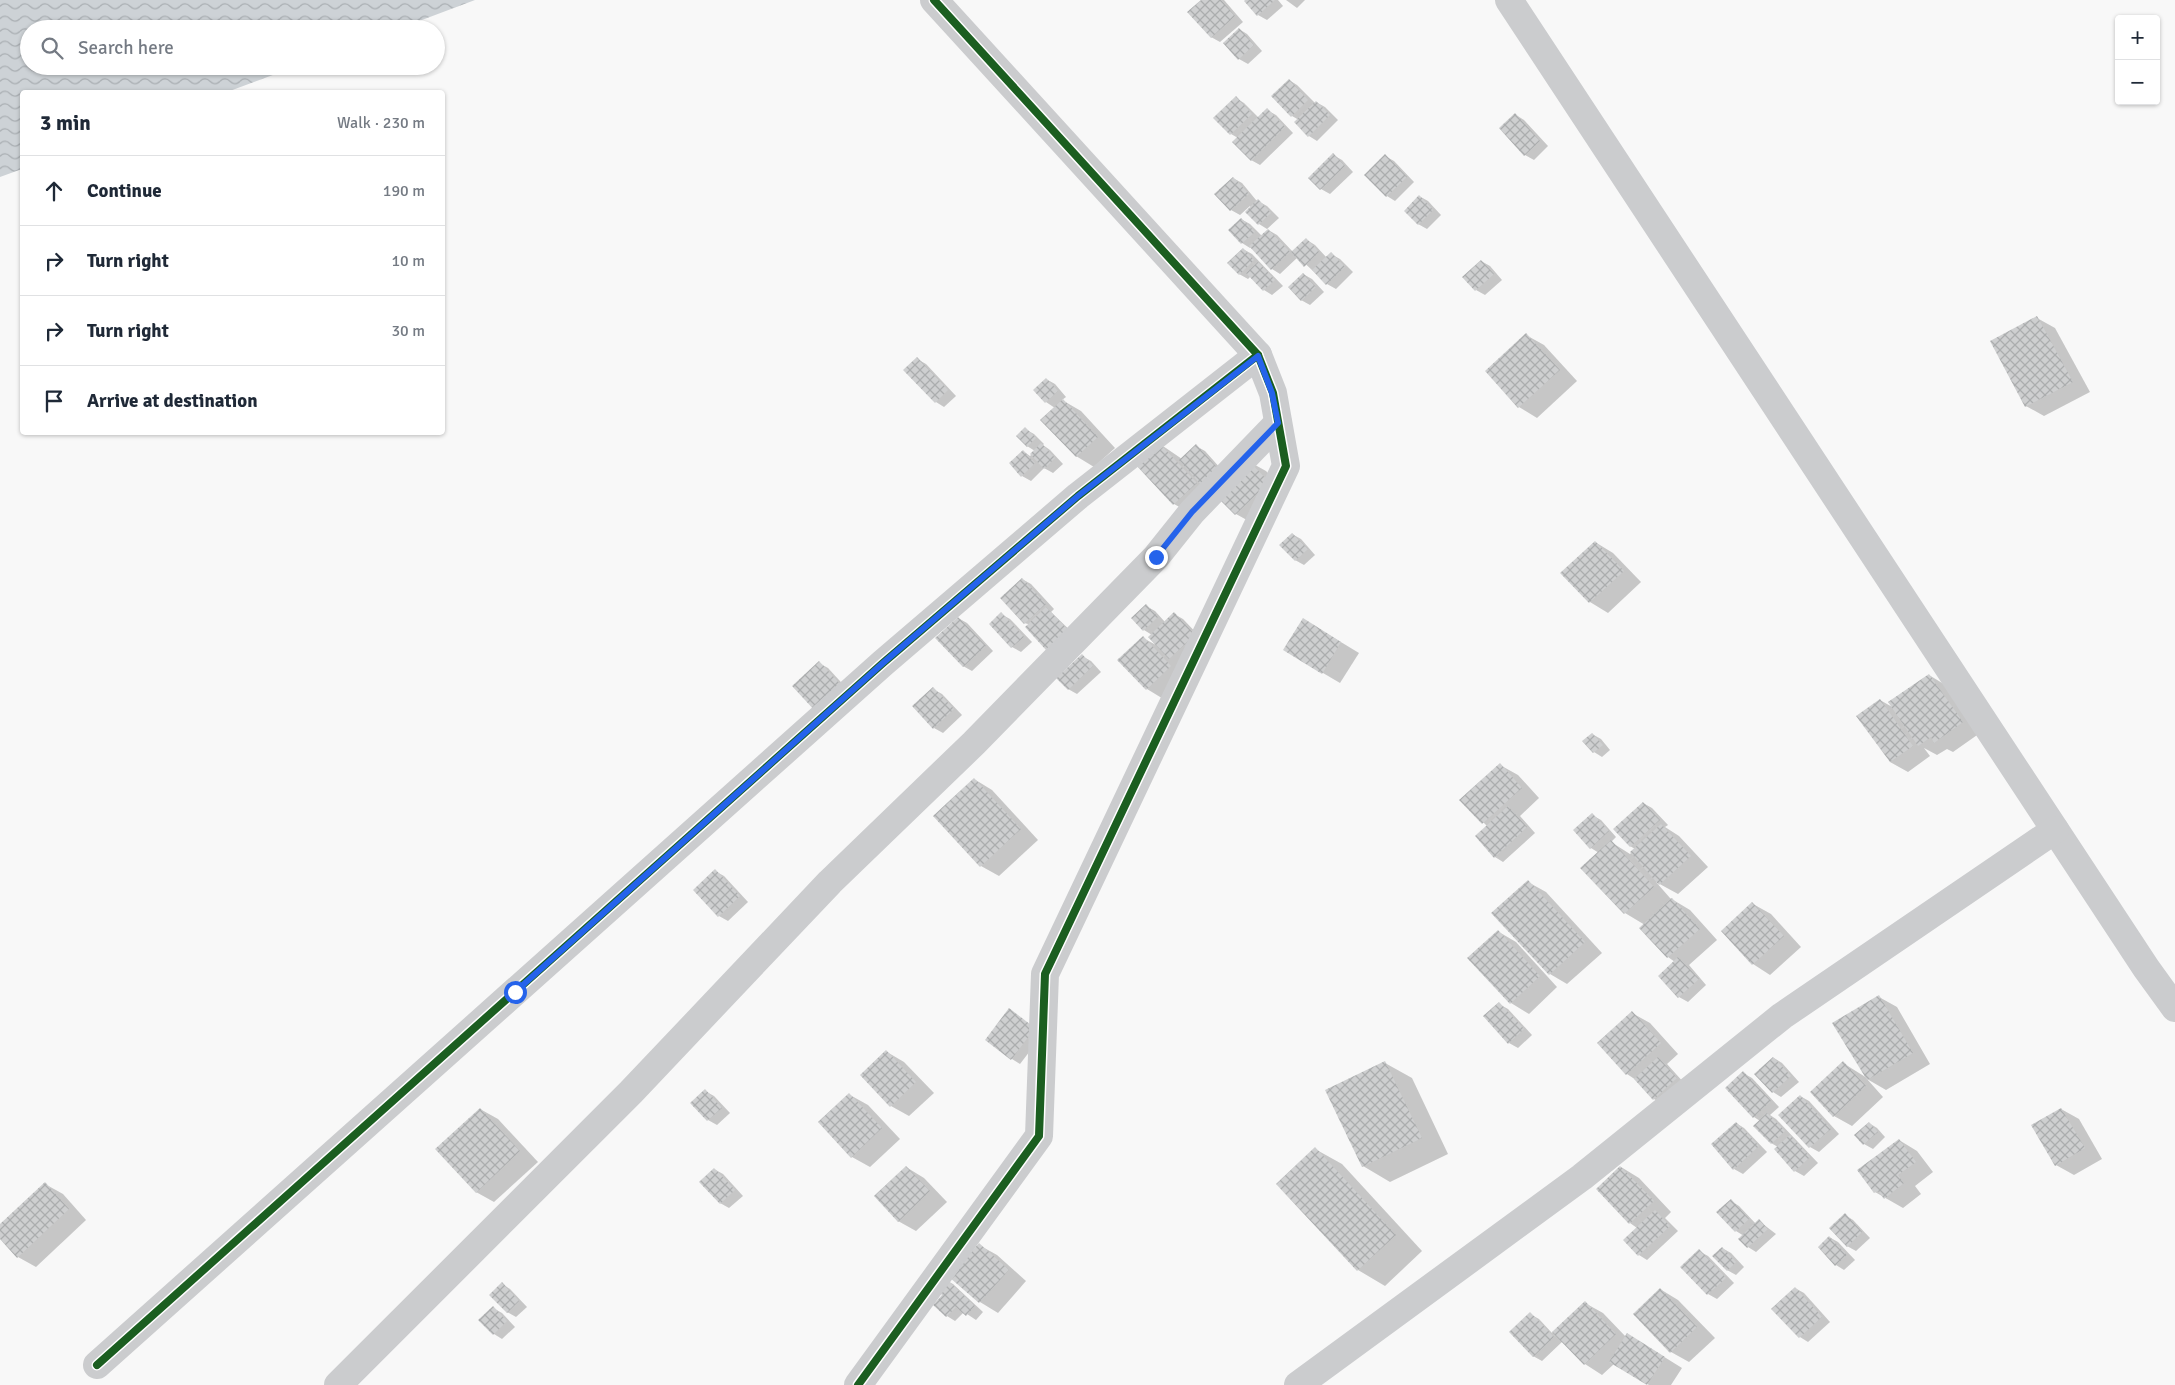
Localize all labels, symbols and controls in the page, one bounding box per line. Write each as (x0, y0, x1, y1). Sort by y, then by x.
map controls (2115, 15, 2160, 105)
button: + (2115, 15, 2160, 60)
search box (20, 20, 445, 75)
icon: search (38, 34, 66, 62)
text: Search here (78, 36, 174, 60)
button: − (2115, 60, 2160, 105)
text: 3 min (40, 110, 91, 136)
text: Walk · 230 m (337, 113, 425, 133)
icon: ahead (40, 177, 68, 205)
text: Continue (87, 179, 162, 203)
text: 190 m (383, 181, 425, 201)
icon: right (40, 247, 68, 275)
text: Turn right (87, 249, 169, 273)
text: 10 m (391, 251, 425, 271)
icon: right (40, 317, 68, 345)
text: Turn right (87, 319, 169, 343)
text: 30 m (391, 321, 425, 341)
icon: arrive (40, 387, 68, 415)
text: Arrive at destination (87, 389, 258, 413)
route end (1145, 546, 1168, 569)
route start (504, 981, 527, 1004)

